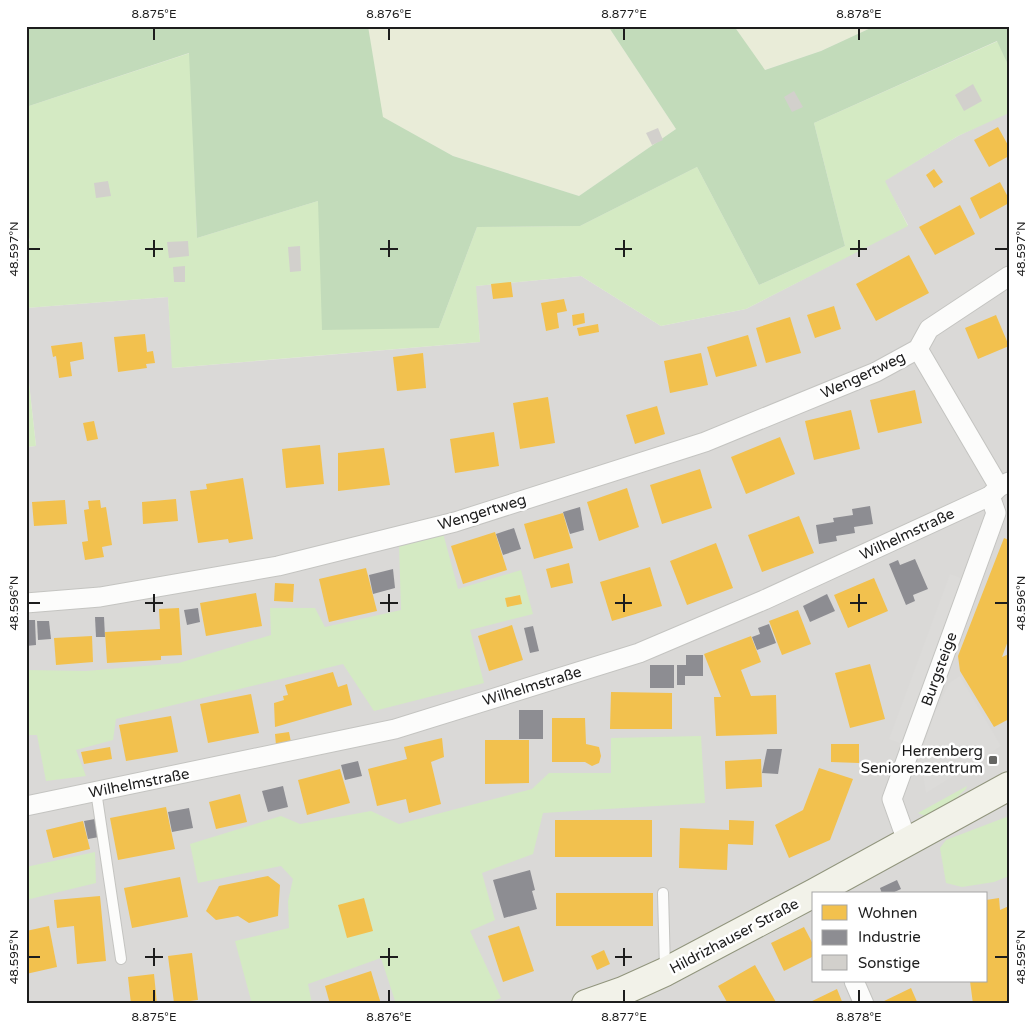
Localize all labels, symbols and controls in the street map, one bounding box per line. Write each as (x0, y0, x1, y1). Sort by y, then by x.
text: 8.875°E (131, 7, 177, 21)
text: 8.876°E (366, 7, 412, 21)
text: 8.877°E (601, 7, 647, 21)
text: 8.878°E (836, 7, 882, 21)
text: 48.597°N (7, 221, 21, 277)
text: 48.597°N (1014, 221, 1028, 277)
street label: Wengertweg (818, 348, 908, 402)
street label: Wengertweg (436, 490, 528, 534)
street label: Wilhelmstraße (857, 504, 957, 564)
text: 48.596°N (7, 576, 21, 630)
text: 48.596°N (1014, 576, 1028, 630)
street label: Burgsteige (917, 630, 961, 708)
street label: Wilhelmstraße (480, 662, 584, 710)
place label: Herrenberg Seniorenzentrum (861, 742, 983, 777)
marker: Herrenberg Seniorenzentrum (987, 754, 999, 766)
street label: Wilhelmstraße (87, 764, 191, 802)
legend (812, 892, 988, 982)
street label: Hildrizhauser Straße (666, 894, 802, 978)
text: Wohnen (858, 904, 918, 922)
text: Industrie (858, 928, 921, 946)
text: 48.595°N (7, 930, 21, 984)
text: 48.595°N (1014, 930, 1028, 984)
text: Sonstige (858, 954, 920, 972)
text: 8.875°E (131, 1010, 177, 1024)
text: 8.876°E (366, 1010, 412, 1024)
text: 8.877°E (601, 1010, 647, 1024)
text: 8.878°E (836, 1010, 882, 1024)

